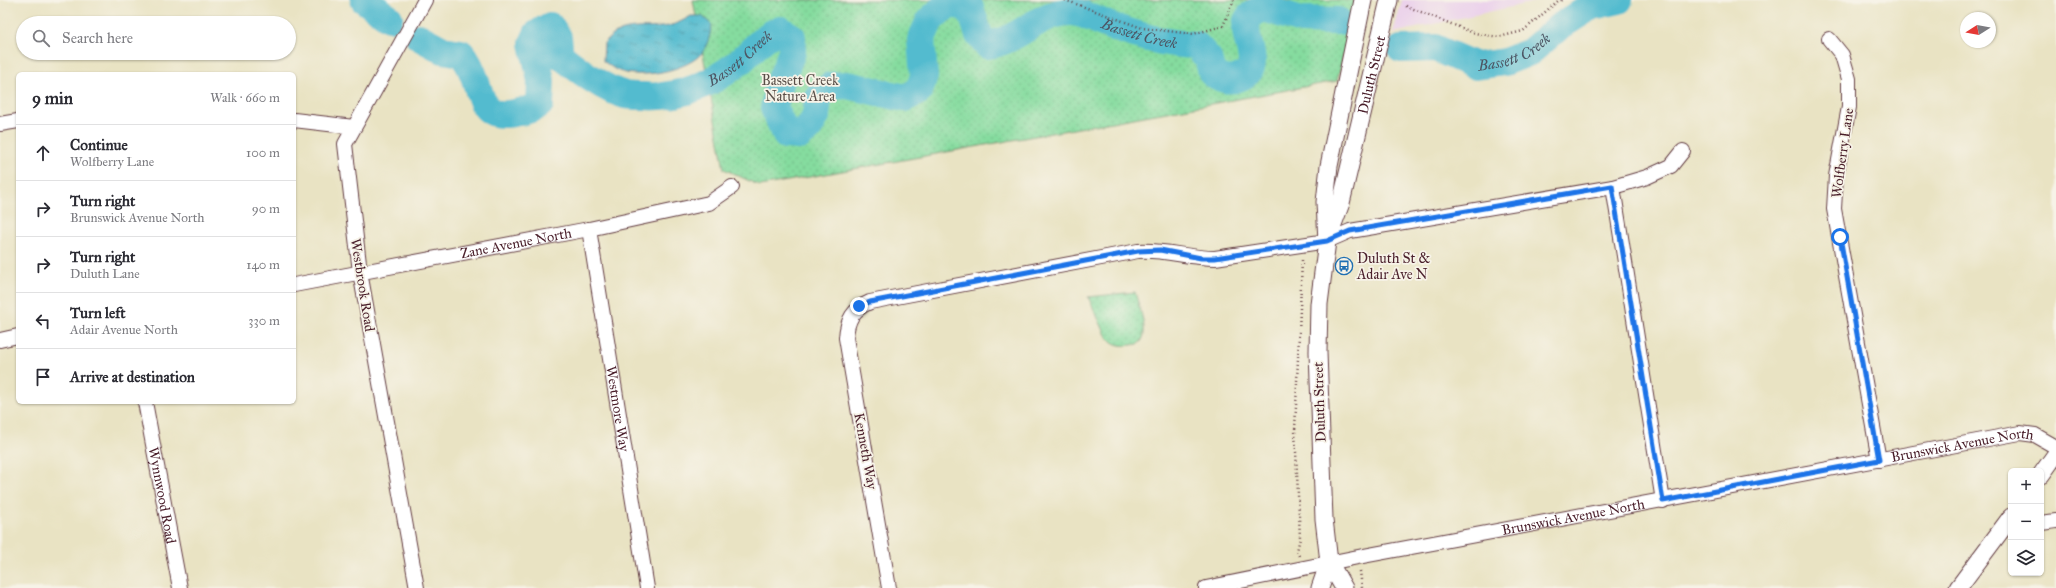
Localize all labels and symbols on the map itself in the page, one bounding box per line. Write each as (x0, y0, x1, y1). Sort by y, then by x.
north arrow (1960, 12, 1996, 48)
water label: Bassett Creek (1098, 14, 1179, 52)
water label: Bassett Creek (704, 27, 776, 90)
water label: Bassett Creek (1476, 29, 1554, 75)
street label: Duluth Street (1354, 34, 1389, 116)
park label: Bassett Creek Nature Area (762, 72, 839, 105)
street label: Wolfberry Lane (1828, 107, 1857, 199)
street label: Zane Avenue North (459, 224, 573, 262)
route start (1831, 228, 1849, 246)
street label: Westbrook Road (347, 237, 378, 333)
place label: Duluth St & Adair Ave N (1356, 250, 1430, 283)
bus stop icon: Duluth St & Adair Ave N (1334, 256, 1354, 276)
route end (850, 297, 868, 315)
street label: Duluth Street (1310, 362, 1329, 442)
street label: Westmore Way (602, 365, 633, 453)
street label: Kenneth Way (850, 412, 881, 491)
street label: Brunswick Avenue North (1890, 425, 2035, 466)
street label: Wynnwood Road (145, 446, 179, 545)
street label: Brunswick Avenue North (1500, 495, 1646, 539)

